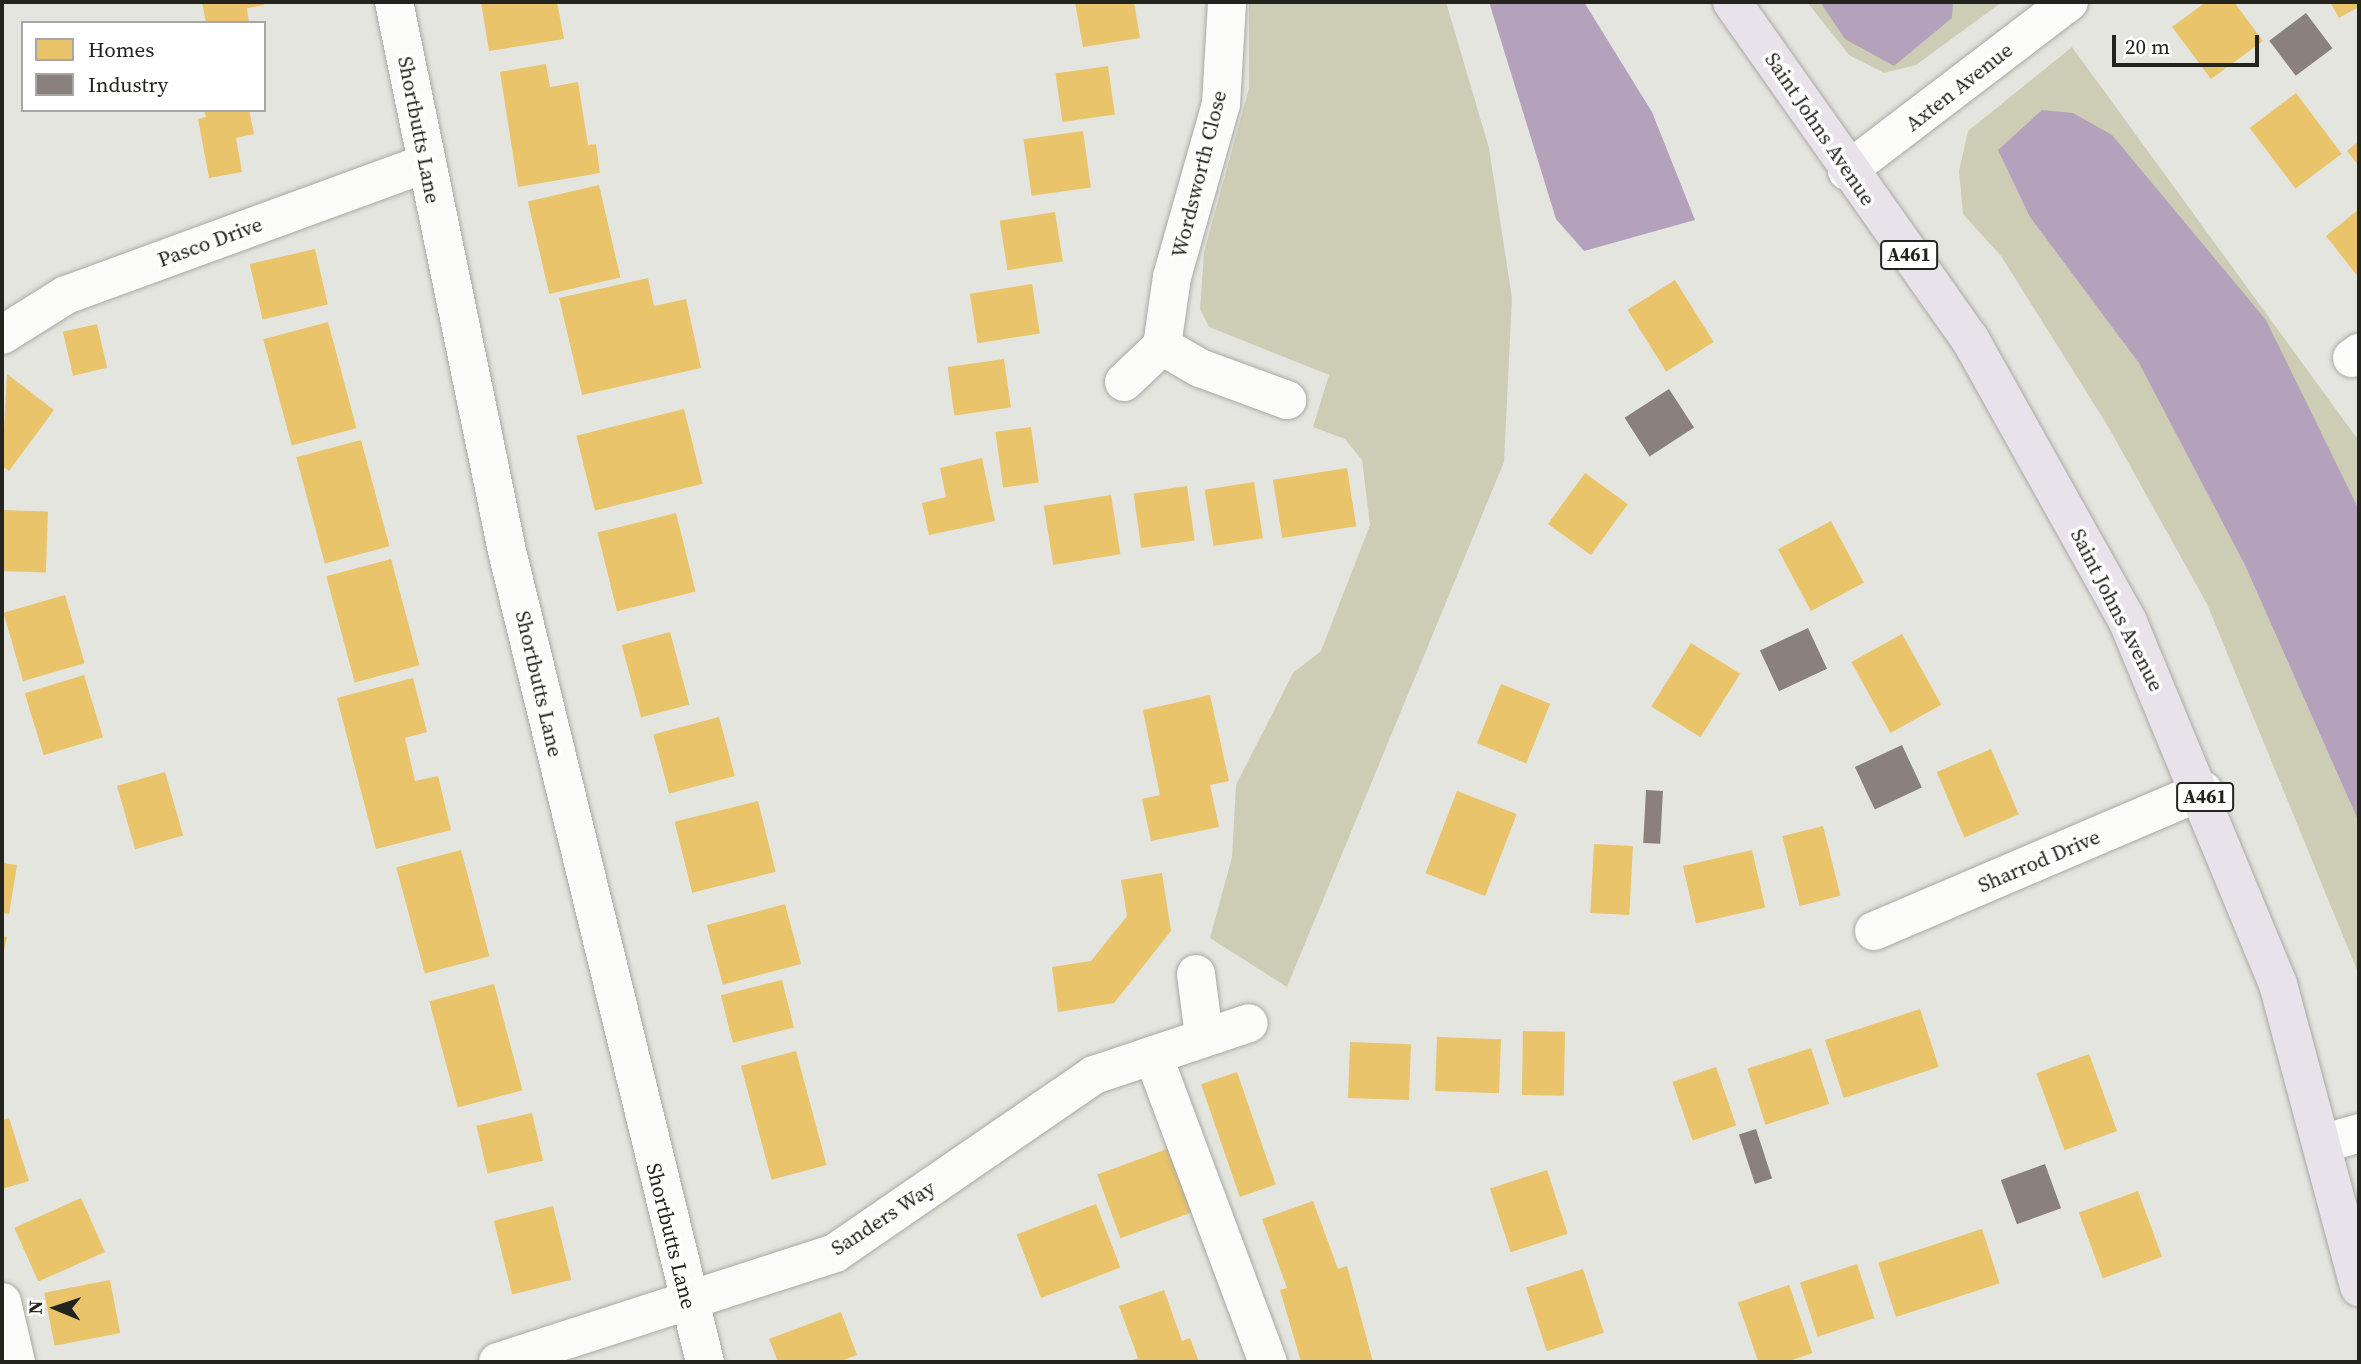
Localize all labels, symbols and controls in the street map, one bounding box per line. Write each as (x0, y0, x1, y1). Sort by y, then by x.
legend (21, 21, 266, 112)
scale bar (2116, 21, 2263, 65)
text: 20 m (2125, 32, 2170, 61)
text: Homes (88, 35, 154, 64)
street label: Axten Avenue (1900, 37, 2018, 137)
street label: Saint Johns Avenue (1759, 48, 1881, 210)
street label: Shortbutts Lane (392, 54, 446, 206)
text: Industry (88, 70, 168, 99)
street label: Wordsworth Close (1166, 88, 1232, 260)
street label: Pasco Drive (154, 211, 266, 273)
road number: A461 (1879, 240, 1939, 270)
street label: Saint Johns Avenue (2065, 524, 2169, 696)
street label: Shortbutts Lane (510, 608, 568, 760)
road number: A461 (2175, 782, 2235, 812)
street label: Sharrod Drive (1974, 824, 2104, 898)
street label: Shortbutts Lane (641, 1161, 701, 1311)
street label: Sanders Way (826, 1175, 940, 1261)
north arrow (21, 1273, 91, 1343)
text: N (22, 1300, 48, 1315)

